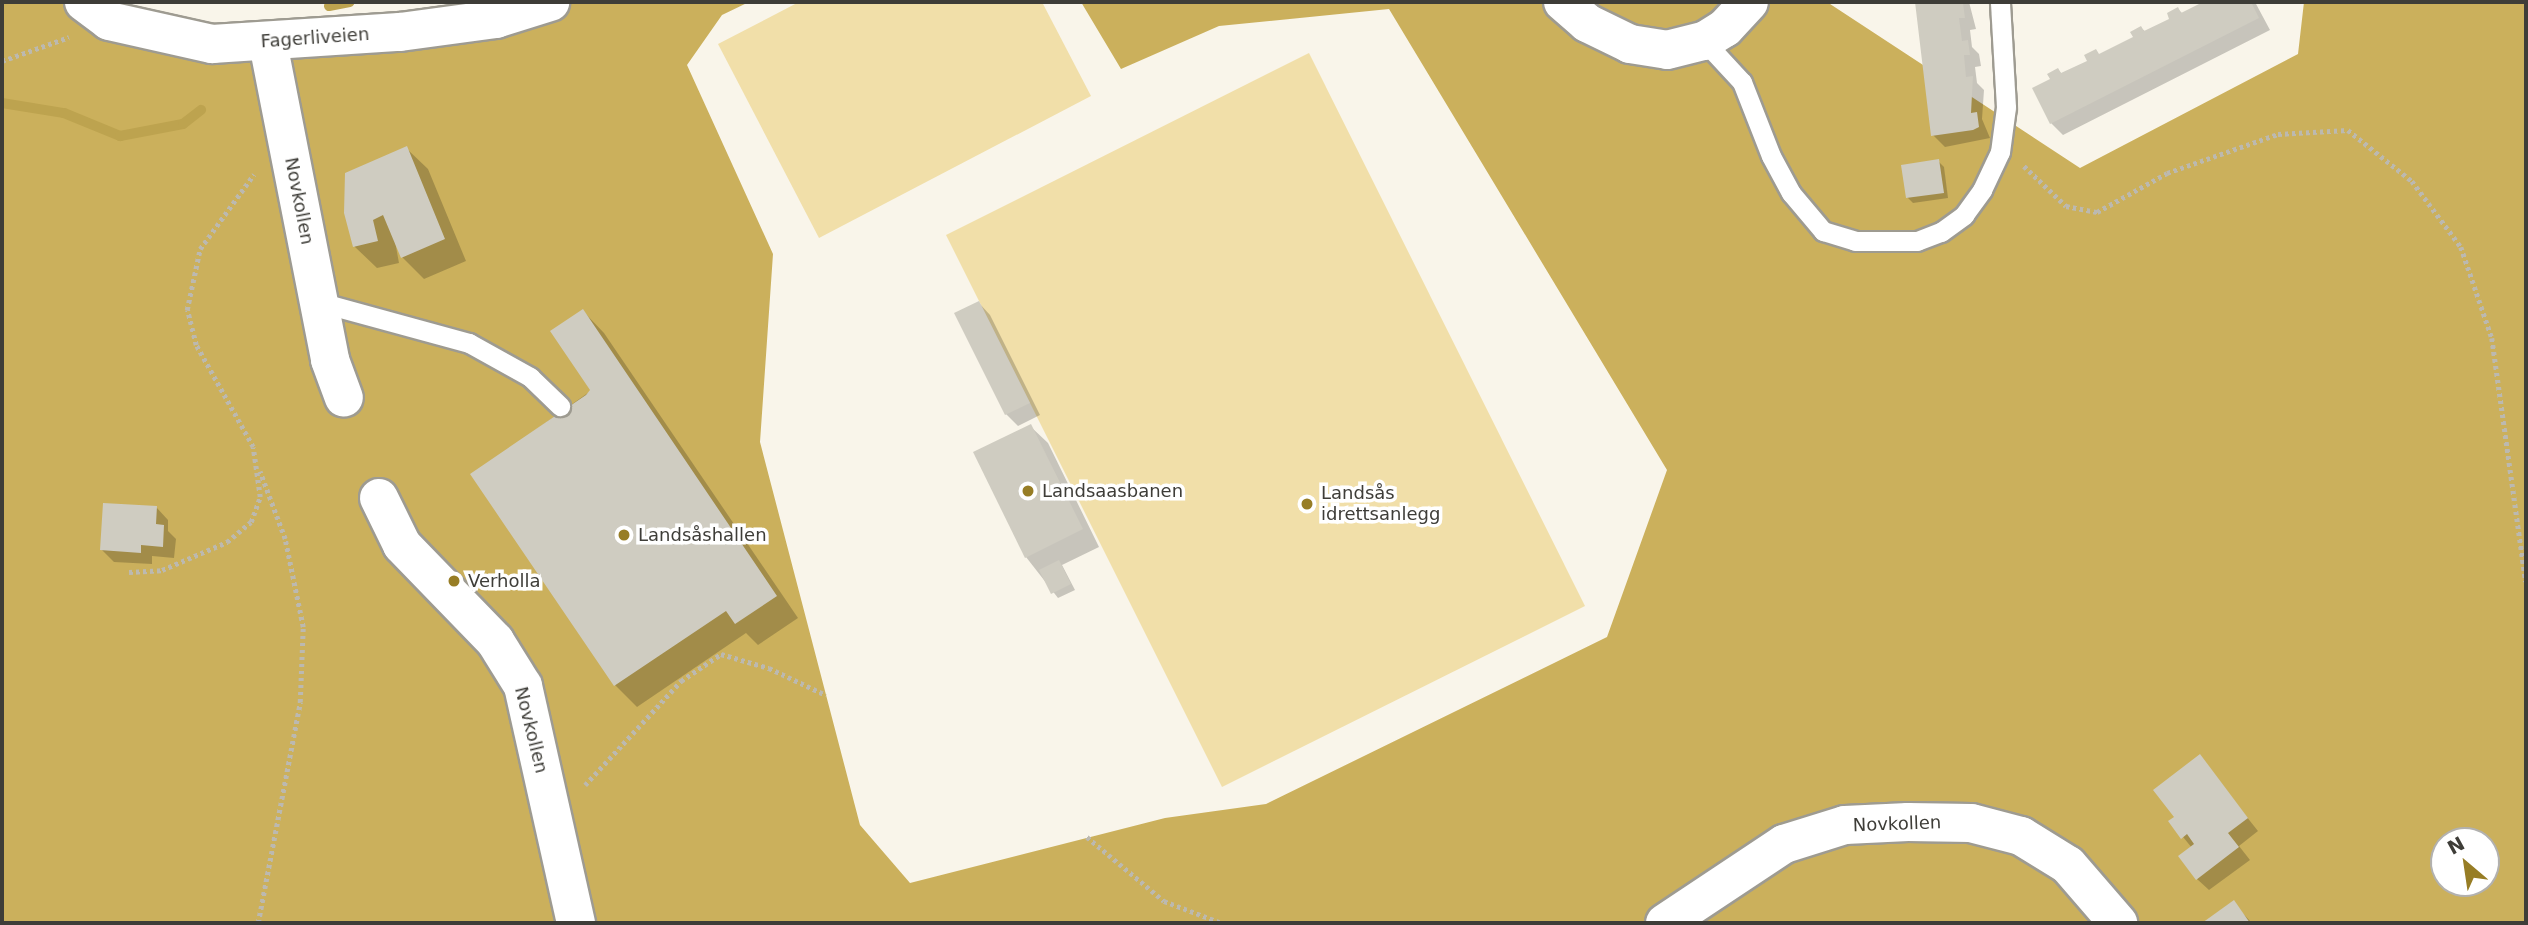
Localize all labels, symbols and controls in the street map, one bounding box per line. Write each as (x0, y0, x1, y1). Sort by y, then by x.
street label: Fagerliveien (260, 23, 370, 53)
street label: Novkollen (280, 156, 318, 246)
place label: Landsaasbanen (1042, 480, 1183, 502)
marker: Landsaasbanen (1020, 483, 1036, 499)
place label: Landsås idrettsanlegg (1321, 483, 1440, 526)
marker: Landsås idrettsanlegg (1299, 496, 1315, 512)
place label: Landsåshallen (638, 524, 767, 546)
marker: Landsåshallen (616, 527, 632, 543)
place label: Verholla (468, 570, 541, 592)
marker: Verholla (446, 573, 462, 589)
street label: Novkollen (510, 684, 552, 776)
street label: Novkollen (1852, 812, 1942, 836)
north arrow (2430, 827, 2500, 897)
text: N (2443, 832, 2468, 859)

